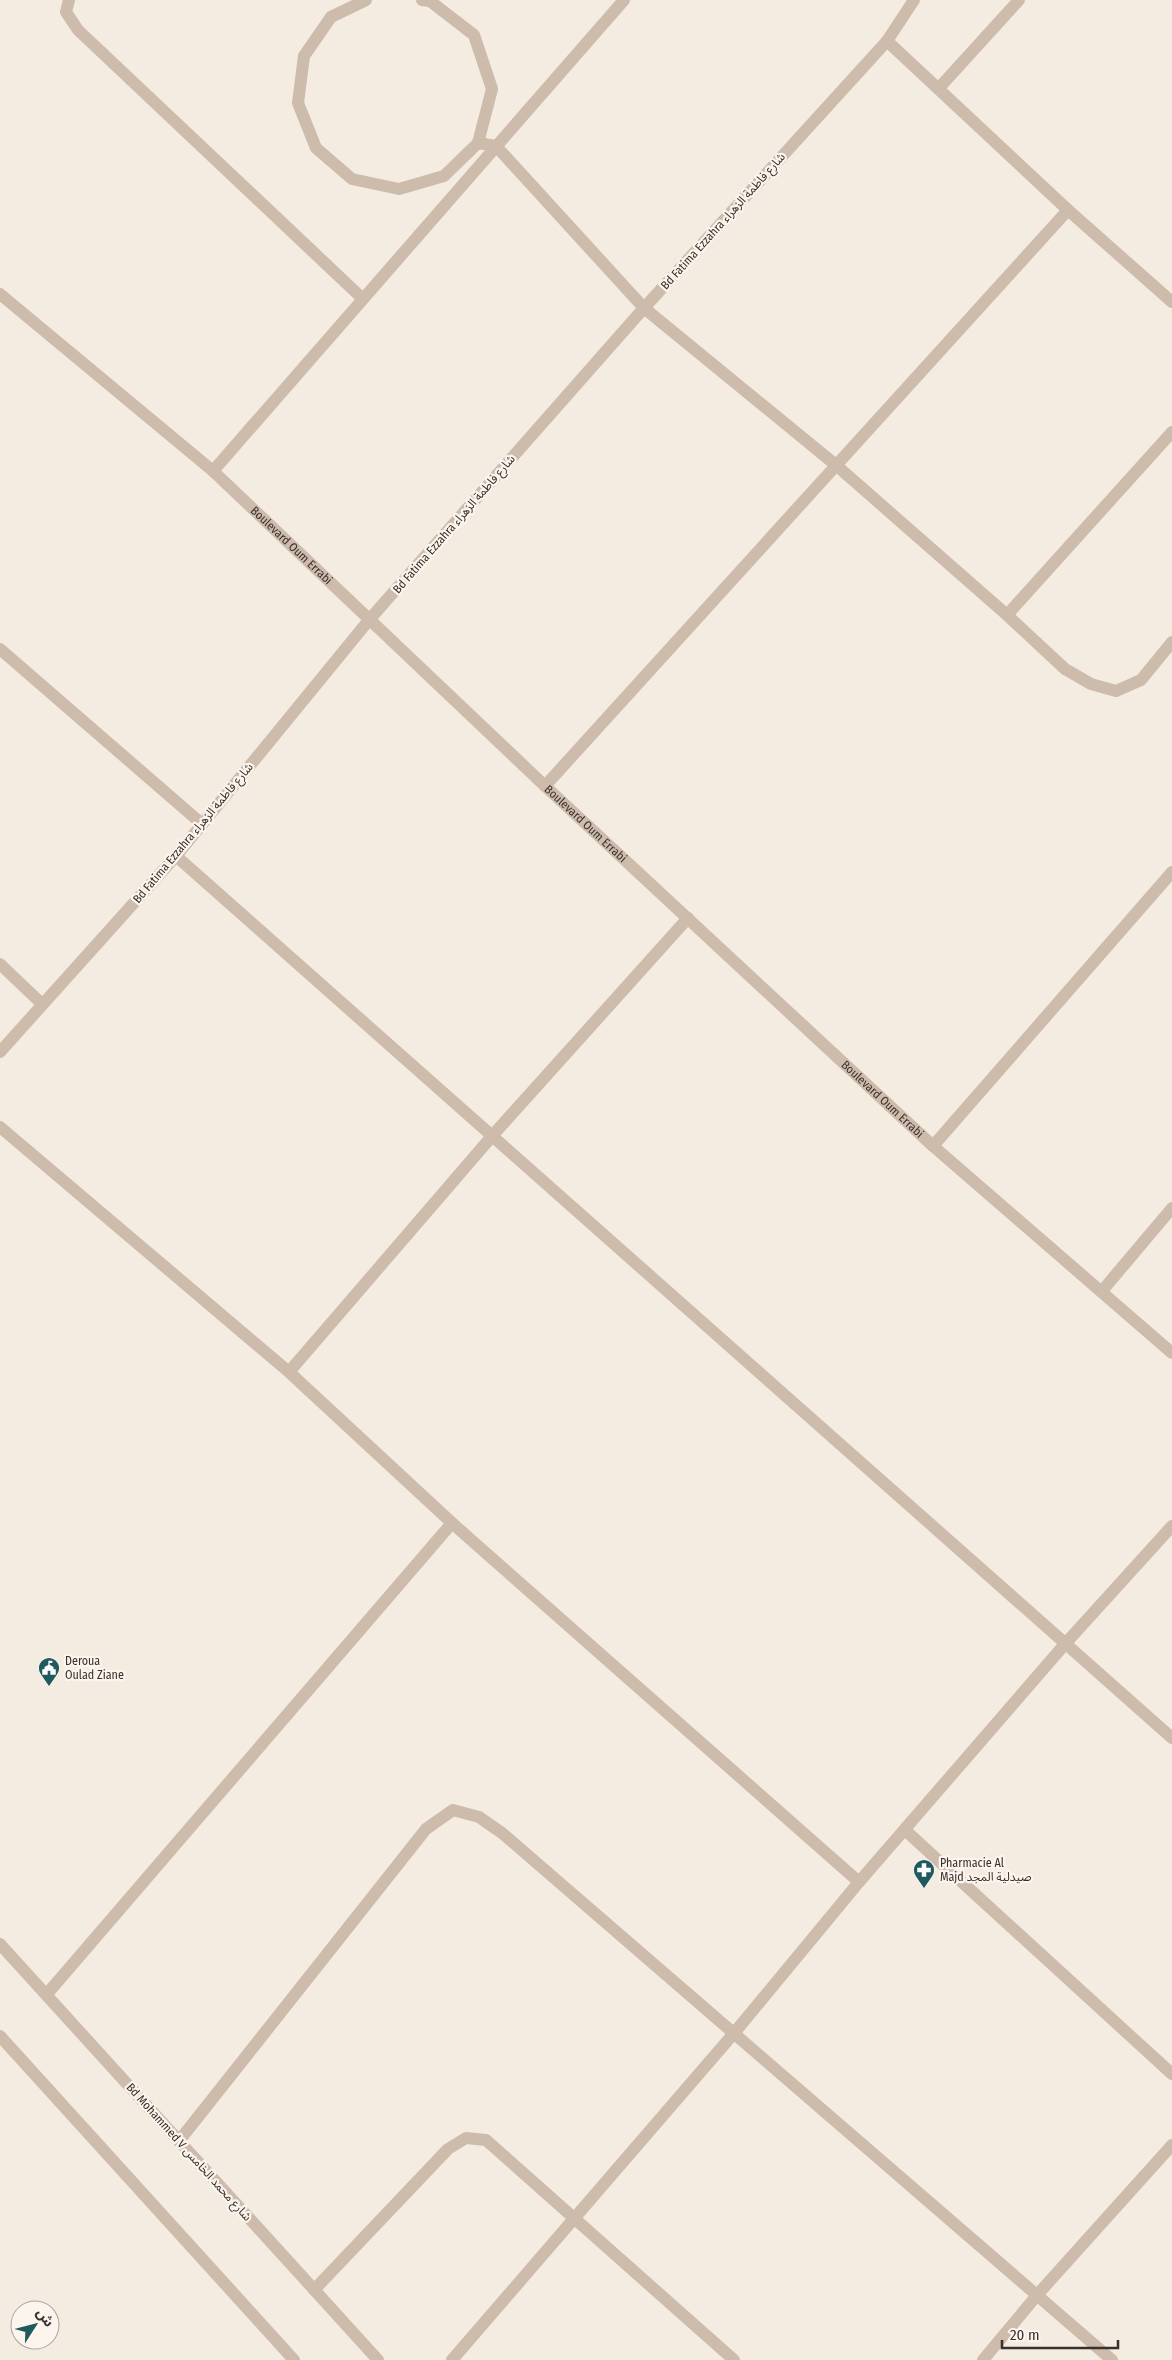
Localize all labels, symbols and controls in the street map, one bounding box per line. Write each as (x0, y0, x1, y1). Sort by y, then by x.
street label: Bd Fatima Ezzahra شارع فاطمة الزهراء (658, 150, 790, 294)
street label: Bd Fatima Ezzahra شارع فاطمة الزهراء (390, 452, 519, 597)
street label: Boulevard Oum Errabi (248, 503, 335, 587)
street label: Bd Fatima Ezzahra شارع فاطمة الزهراء (130, 760, 257, 907)
street label: Boulevard Oum Errabi (542, 782, 630, 865)
street label: Boulevard Oum Errabi (838, 1058, 927, 1141)
place label: Deroua Oulad Ziane (65, 1654, 124, 1682)
public building icon: Deroua Oulad Ziane (37, 1656, 61, 1687)
place label: Pharmacie Al Majd صيدلية المجد (940, 1856, 1032, 1884)
pharmacy icon: Pharmacie Al Majd صيدلية المجد (912, 1858, 936, 1889)
street label: Bd Mohammed V شارع محمد الخامس (122, 2080, 255, 2225)
north arrow (10, 2300, 60, 2350)
text: ش (33, 2305, 58, 2330)
scale bar (1002, 2318, 1118, 2350)
text: 20 m (1010, 2326, 1040, 2344)

